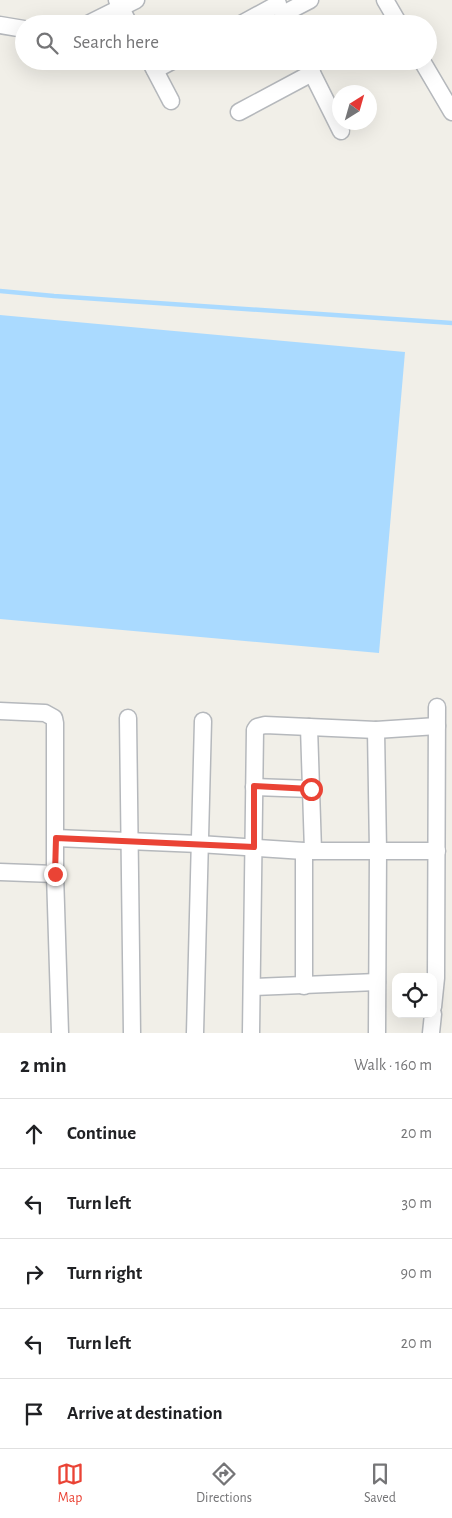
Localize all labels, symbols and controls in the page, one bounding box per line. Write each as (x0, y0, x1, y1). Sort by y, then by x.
search box (15, 15, 437, 70)
icon: search (33, 29, 61, 57)
text: Search here (73, 33, 159, 52)
north arrow (332, 85, 377, 130)
route start (300, 778, 323, 801)
route end (44, 863, 67, 886)
map controls (392, 973, 437, 1018)
button: locate (392, 973, 437, 1018)
text: 2 min (20, 1055, 67, 1076)
text: Walk · 160 m (354, 1057, 432, 1073)
icon: ahead (20, 1120, 48, 1148)
text: Continue (67, 1124, 136, 1143)
text: 20 m (401, 1125, 432, 1141)
icon: left (20, 1190, 48, 1218)
text: Turn left (67, 1194, 131, 1213)
text: 30 m (402, 1195, 432, 1211)
icon: right (20, 1260, 48, 1288)
text: Turn right (67, 1264, 142, 1283)
text: 90 m (401, 1265, 432, 1281)
icon: left (20, 1330, 48, 1358)
text: Turn left (67, 1334, 131, 1353)
text: 20 m (401, 1335, 432, 1351)
icon: arrive (20, 1400, 48, 1428)
text: Arrive at destination (67, 1404, 223, 1423)
tab: Map (56, 1460, 84, 1507)
tab: Directions (196, 1460, 252, 1507)
tab: Saved (364, 1460, 396, 1507)

